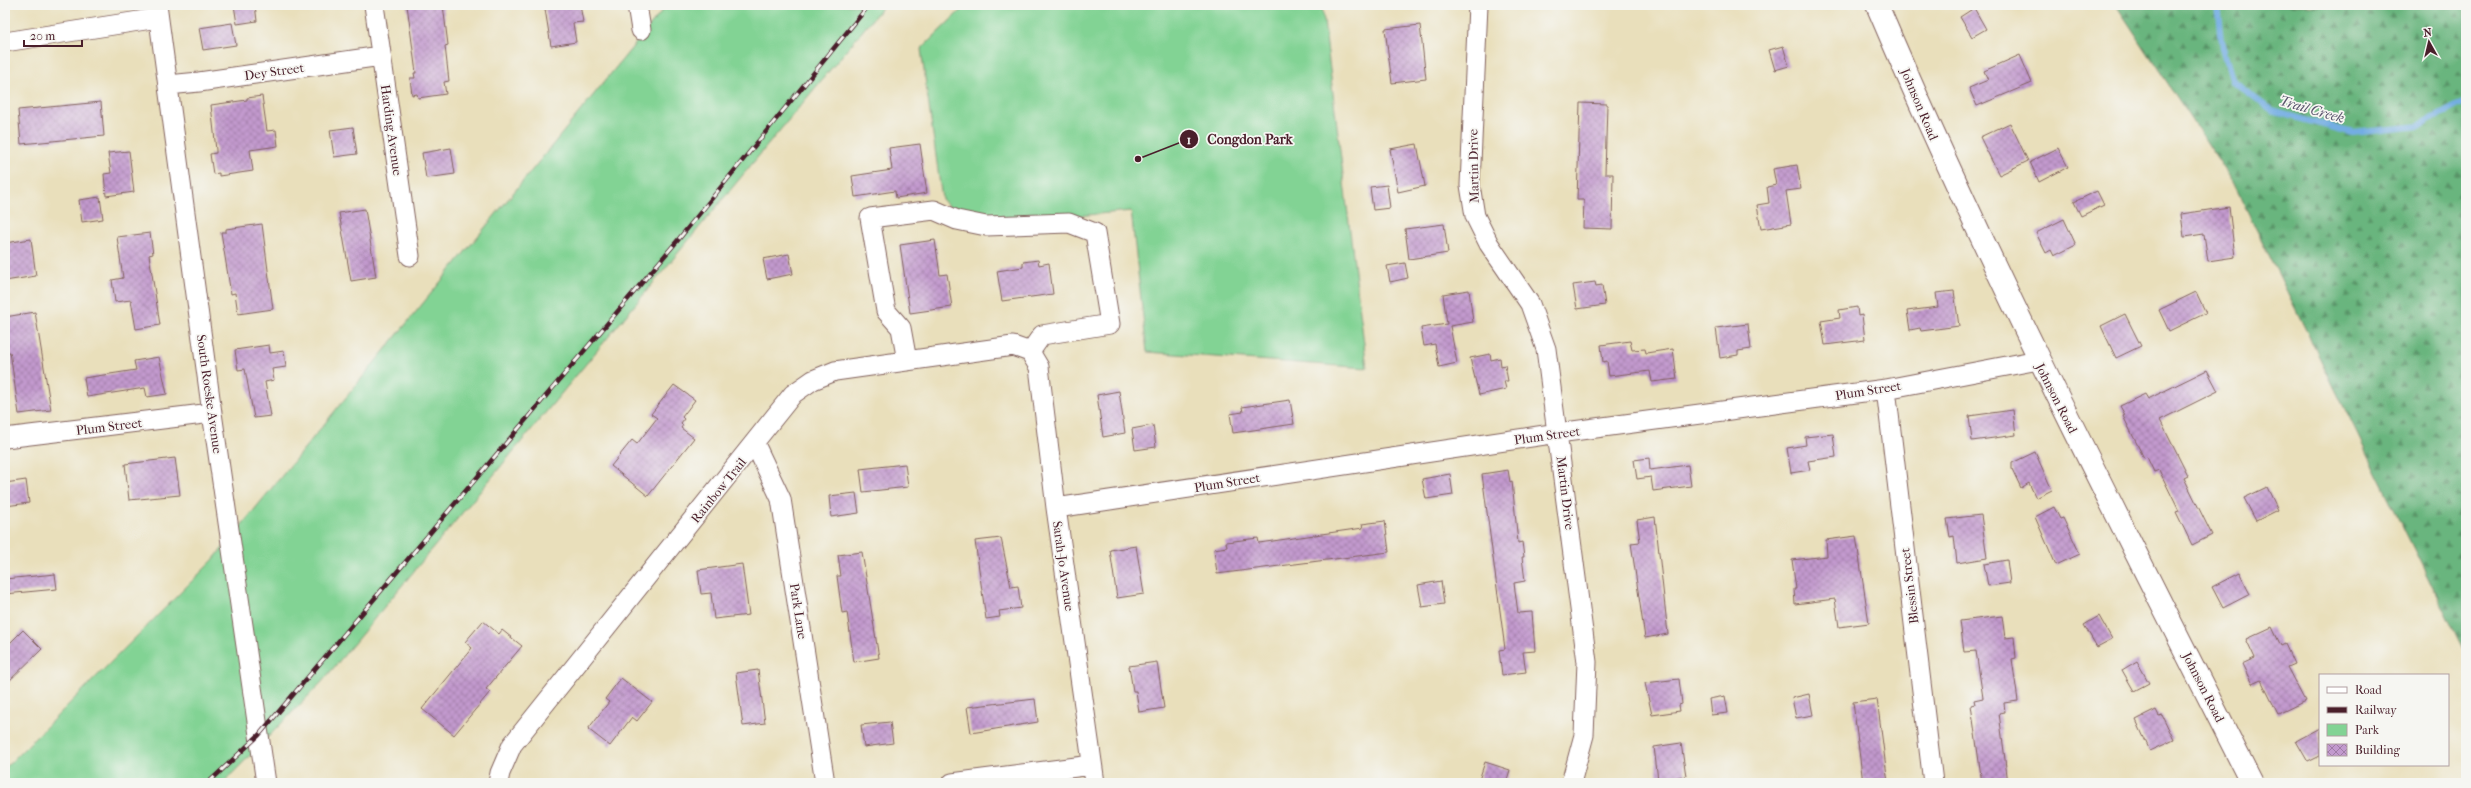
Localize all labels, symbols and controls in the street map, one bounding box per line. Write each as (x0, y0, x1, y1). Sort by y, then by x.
scale bar (24, 22, 82, 48)
north arrow (2409, 22, 2449, 62)
text: N (2423, 25, 2433, 40)
text: 20 m (30, 29, 55, 43)
street label: Dey Street (243, 60, 305, 83)
street label: Johnson Road (1897, 65, 1942, 143)
street label: Harding Avenue (378, 84, 405, 177)
water label: Trail Creek (2277, 92, 2346, 127)
callout: Congdon Park (1179, 126, 1301, 152)
street label: Martin Drive (1465, 128, 1482, 203)
text: Congdon Park (1207, 131, 1294, 148)
text: 1 (1187, 133, 1191, 147)
street label: South Roeske Avenue (194, 334, 225, 455)
street label: Johnson Road (2032, 360, 2081, 437)
street label: Plum Street (1834, 378, 1902, 403)
street label: Plum Street (75, 415, 143, 438)
street label: Plum Street (1513, 423, 1581, 448)
street label: Rainbow Trail (688, 454, 749, 526)
street label: Martin Drive (1554, 455, 1578, 531)
street label: Plum Street (1193, 470, 1261, 495)
street label: Sarah-Jo Avenue (1050, 520, 1077, 613)
street label: Blessin Street (1897, 547, 1922, 625)
street label: Park Lane (787, 582, 810, 641)
street label: Johnson Road (2179, 649, 2228, 726)
legend (2319, 674, 2449, 766)
text: Road (2355, 683, 2382, 697)
text: Railway (2355, 703, 2397, 717)
text: Park (2355, 723, 2380, 737)
text: Building (2355, 743, 2400, 757)

